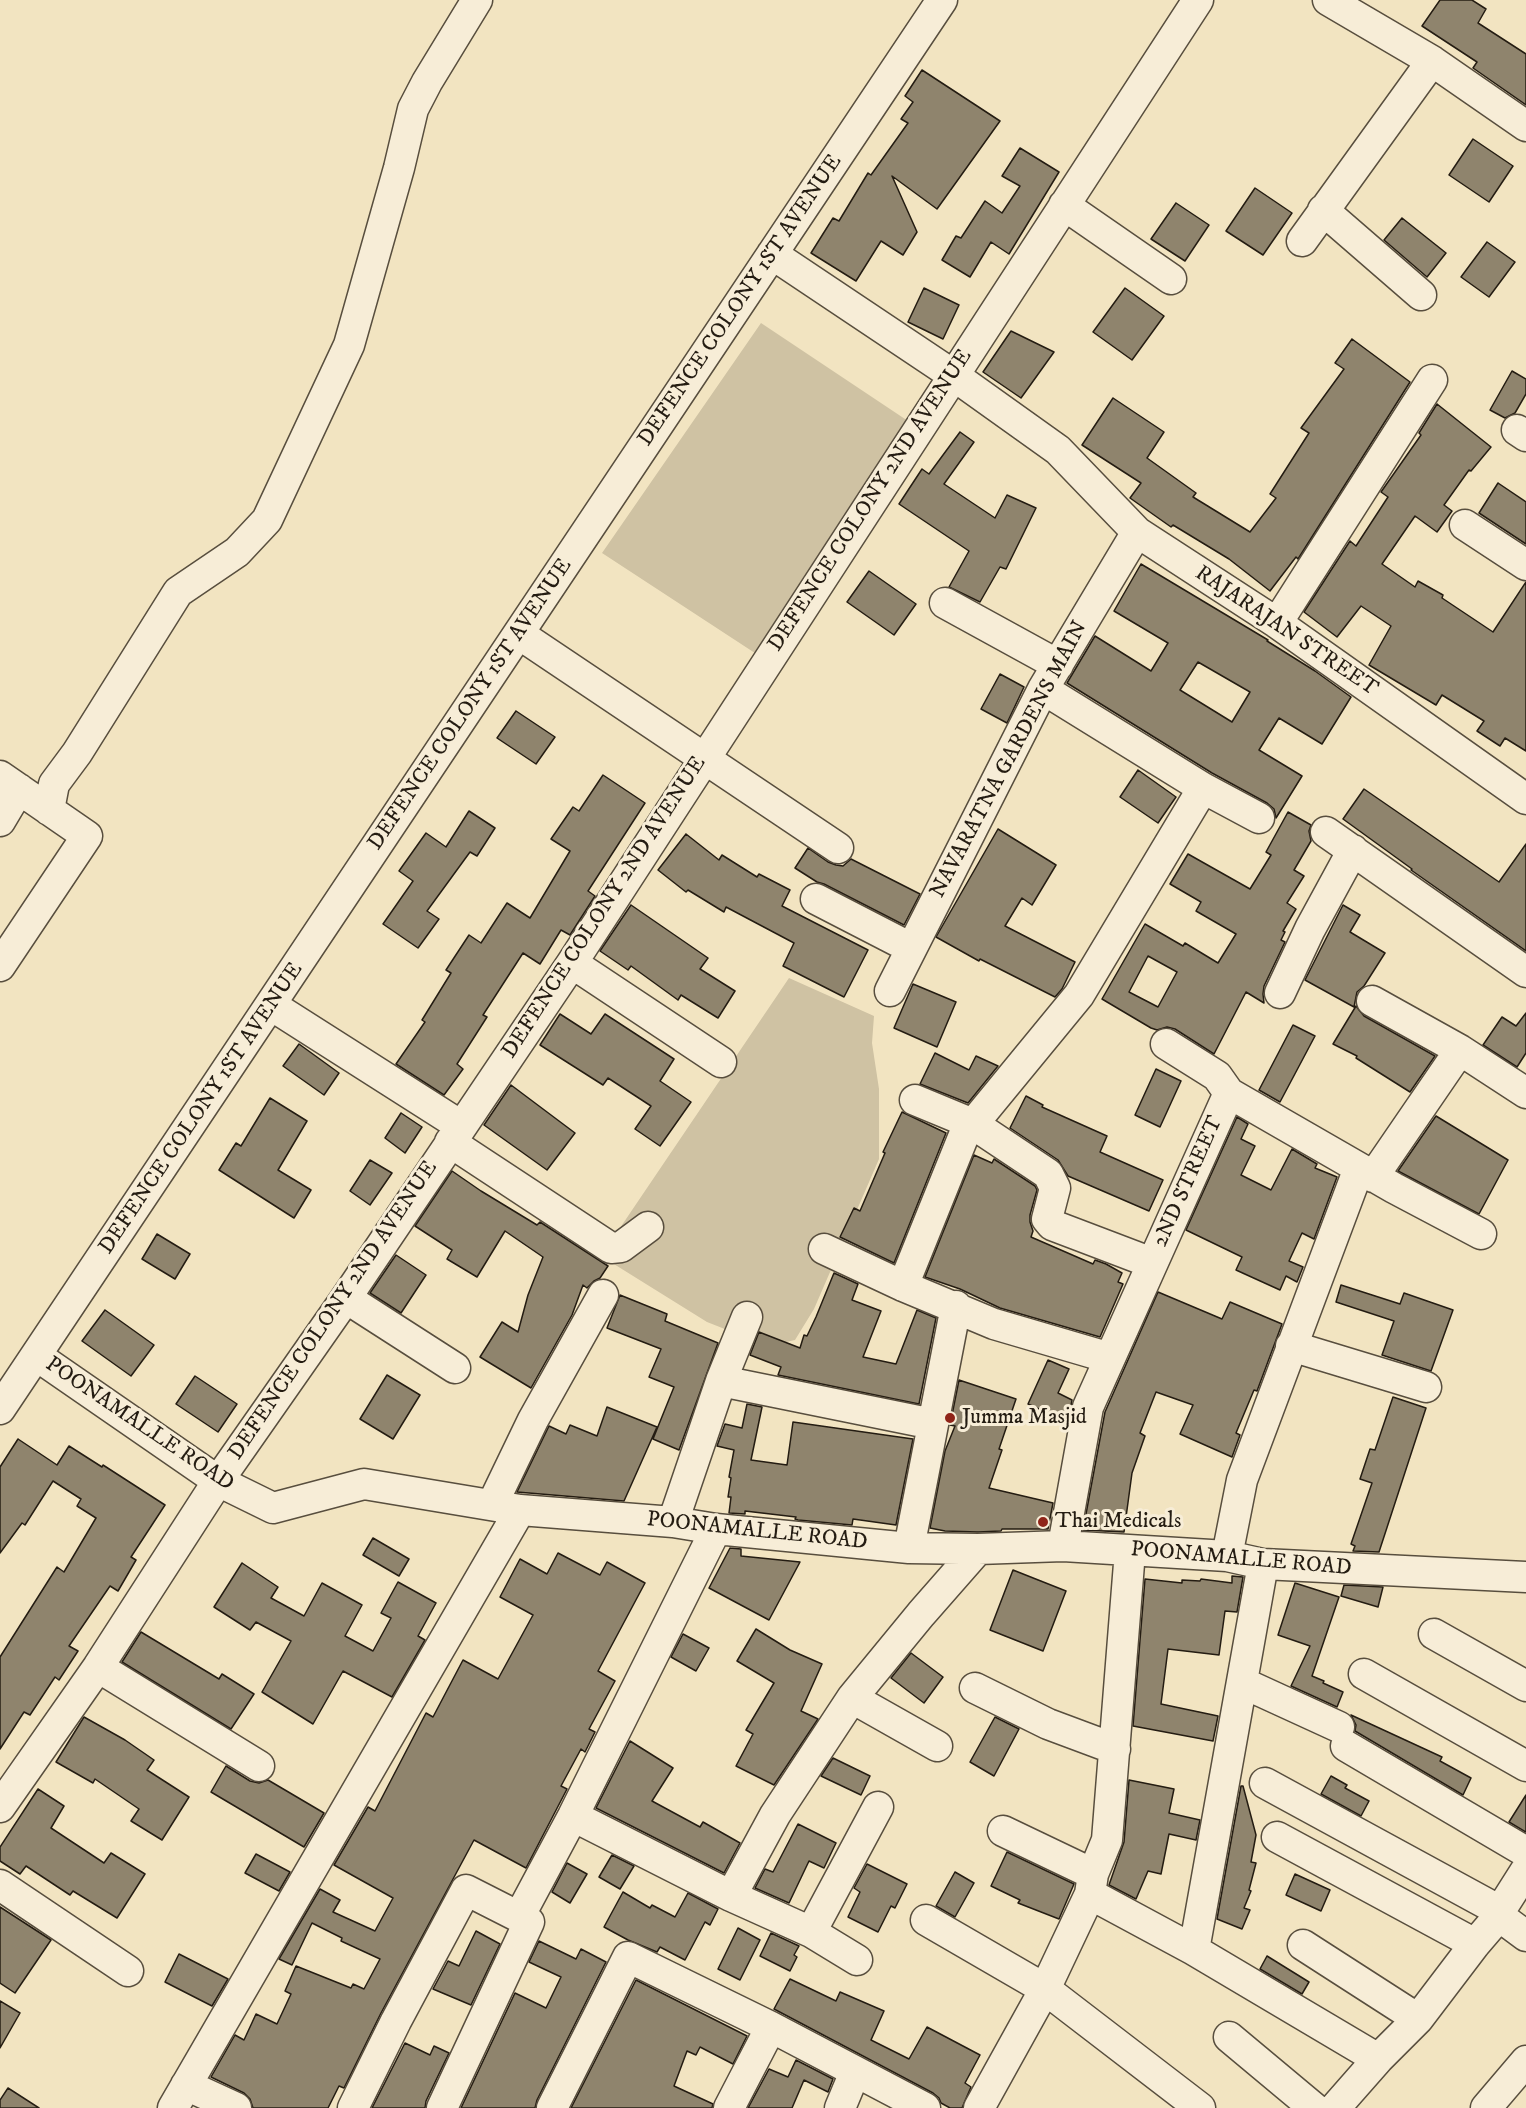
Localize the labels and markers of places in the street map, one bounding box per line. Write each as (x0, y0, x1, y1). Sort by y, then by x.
place label: Jumma Masjid (962, 1405, 1087, 1431)
marker: Jumma Masjid (943, 1411, 957, 1425)
place label: Thai Medicals (1055, 1509, 1181, 1535)
marker: Thai Medicals (1036, 1515, 1050, 1529)

